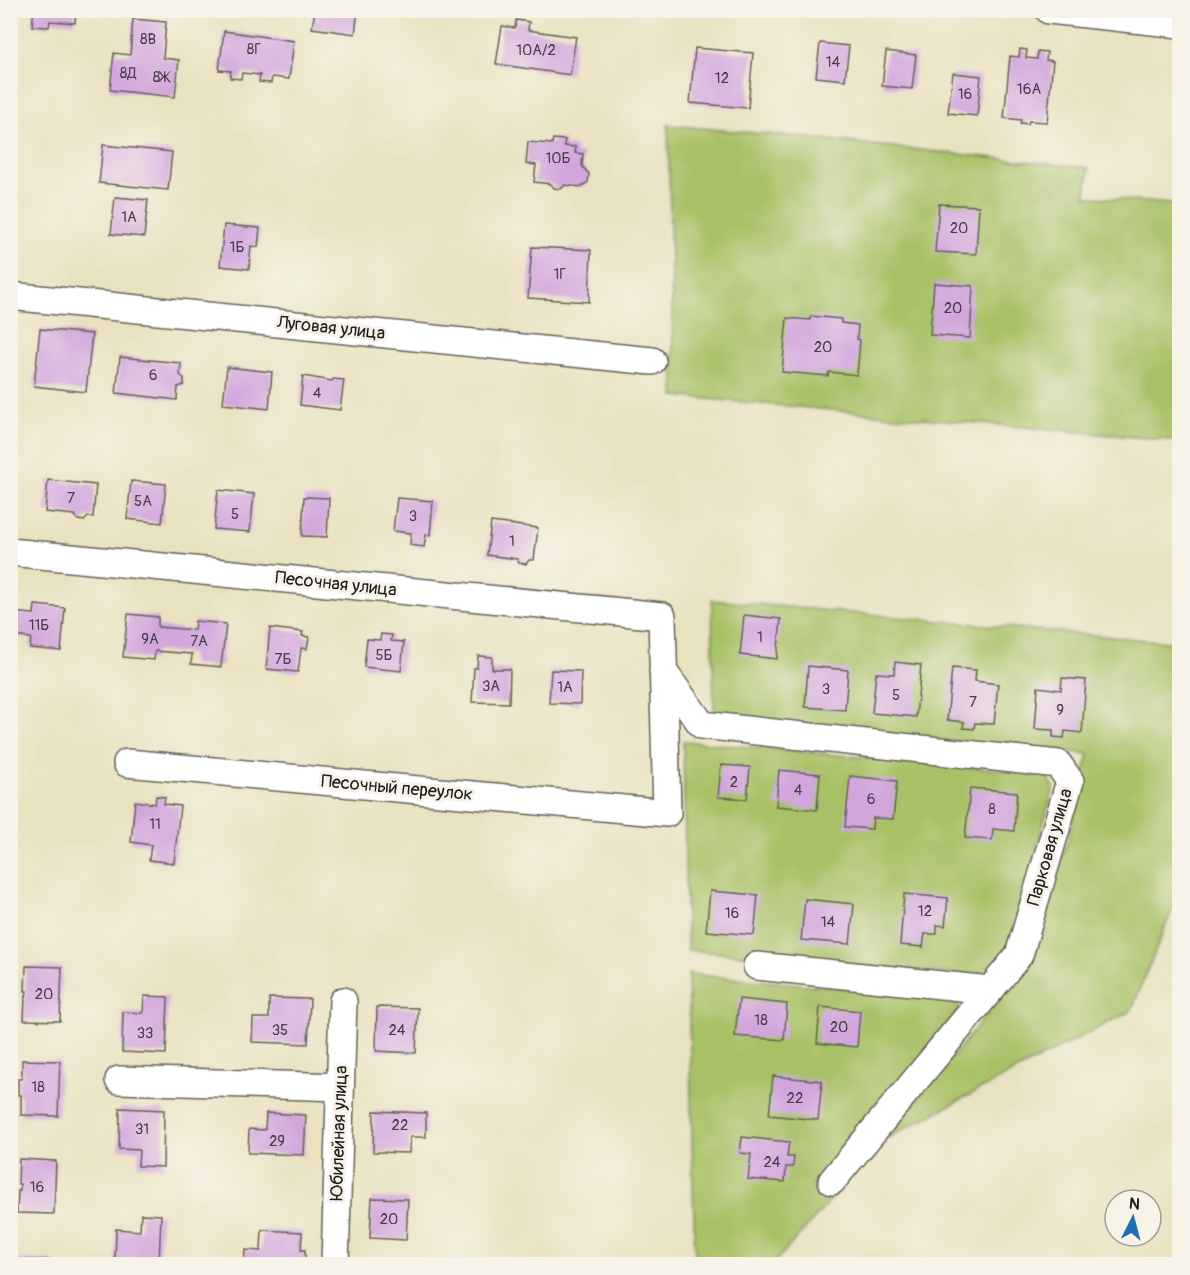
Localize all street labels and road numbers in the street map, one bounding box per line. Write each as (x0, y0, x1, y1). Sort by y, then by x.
street label: Луговая улица (275, 311, 386, 345)
street label: Песочная улица (274, 566, 398, 602)
street label: Песочный переулок (320, 770, 474, 806)
street label: Парковая улица (1022, 786, 1078, 908)
street label: Юбилейная улица (325, 1065, 353, 1201)

